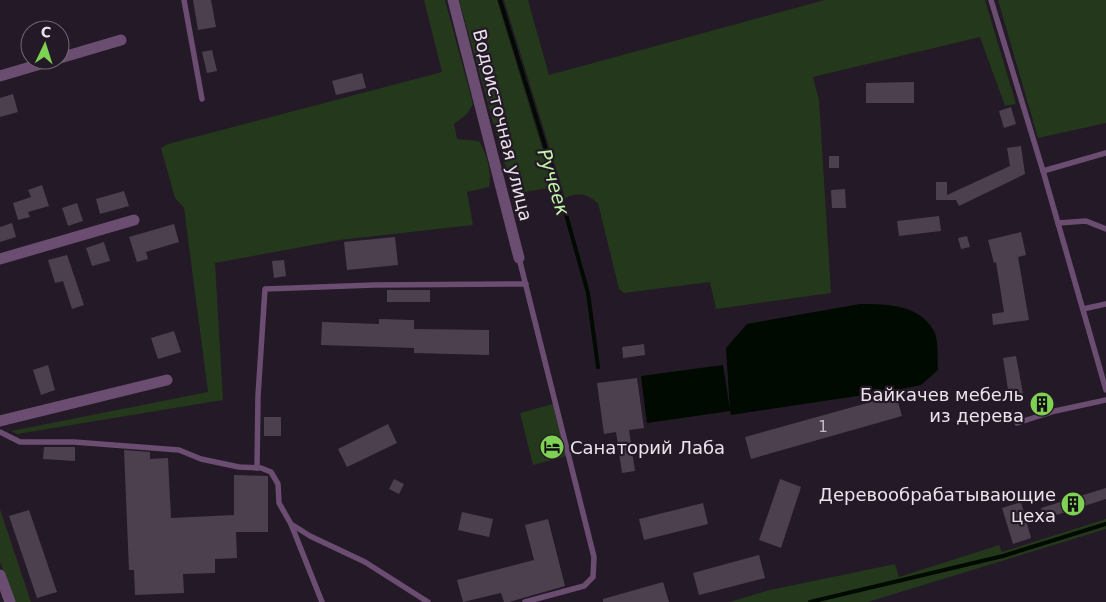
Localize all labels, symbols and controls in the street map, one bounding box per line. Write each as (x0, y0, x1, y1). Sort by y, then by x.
north arrow (20, 20, 70, 70)
text: С (40, 24, 52, 40)
street label: Водоисточная улица (469, 27, 537, 223)
water label: Ручеек (533, 146, 575, 219)
place label: Байкачев мебель из дерева (860, 384, 1024, 426)
building icon: Байкачев мебель из дерева (1029, 391, 1055, 417)
house number: 1 (818, 418, 828, 436)
hotel icon: Санаторий Лаба (539, 434, 565, 460)
place label: Санаторий Лаба (570, 437, 725, 458)
place label: Деревообрабатывающие цеха (819, 484, 1056, 526)
building icon: Деревообрабатывающие цеха (1060, 491, 1086, 517)

